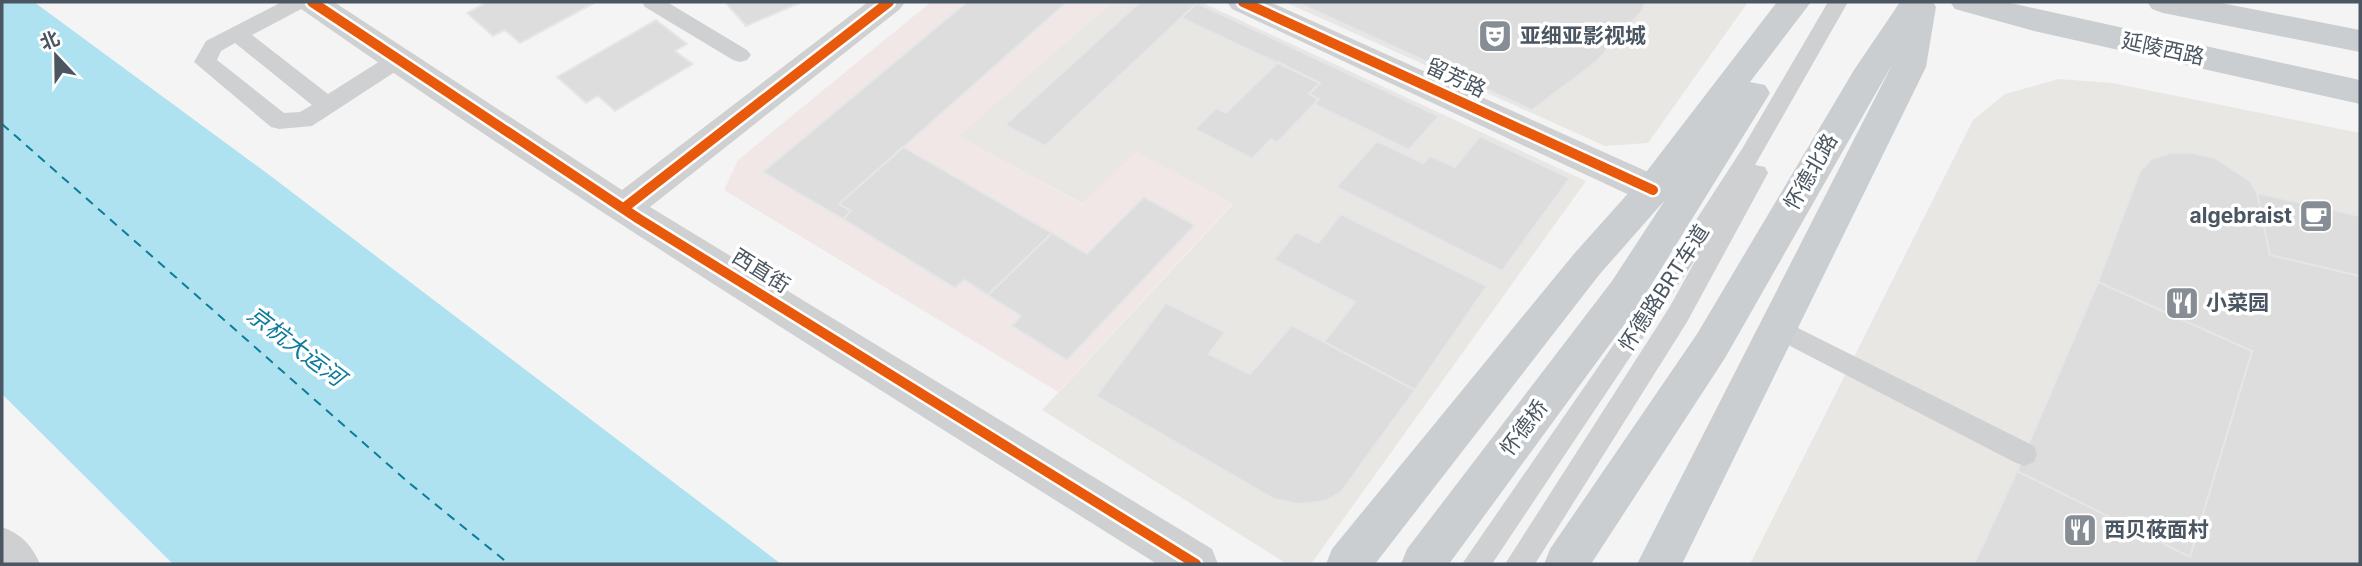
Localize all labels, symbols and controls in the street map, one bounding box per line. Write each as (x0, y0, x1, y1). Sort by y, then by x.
theatre icon: 亚细亚影视城 (1476, 17, 1514, 55)
north arrow (21, 21, 91, 91)
place label: 亚细亚影视城 (1520, 23, 1646, 48)
text: 北 (37, 26, 63, 55)
street label: 延陵西路 (2119, 28, 2207, 69)
street label: 留芳路 (1422, 53, 1490, 102)
street label: 怀德北路 (1779, 129, 1842, 214)
cafe icon: algebraist (2297, 197, 2335, 235)
place label: algebraist (2190, 203, 2292, 228)
street label: 怀德路BRT车道 (1613, 220, 1714, 356)
street label: 西直街 (728, 243, 795, 298)
restaurant icon: 小菜园 (2163, 284, 2201, 322)
place label: 小菜园 (2206, 290, 2269, 315)
water label: 京杭大运河 (242, 300, 354, 394)
street label: 怀德桥 (1495, 395, 1553, 460)
restaurant icon: 西贝莜面村 (2061, 511, 2099, 549)
place label: 西贝莜面村 (2104, 517, 2209, 542)

